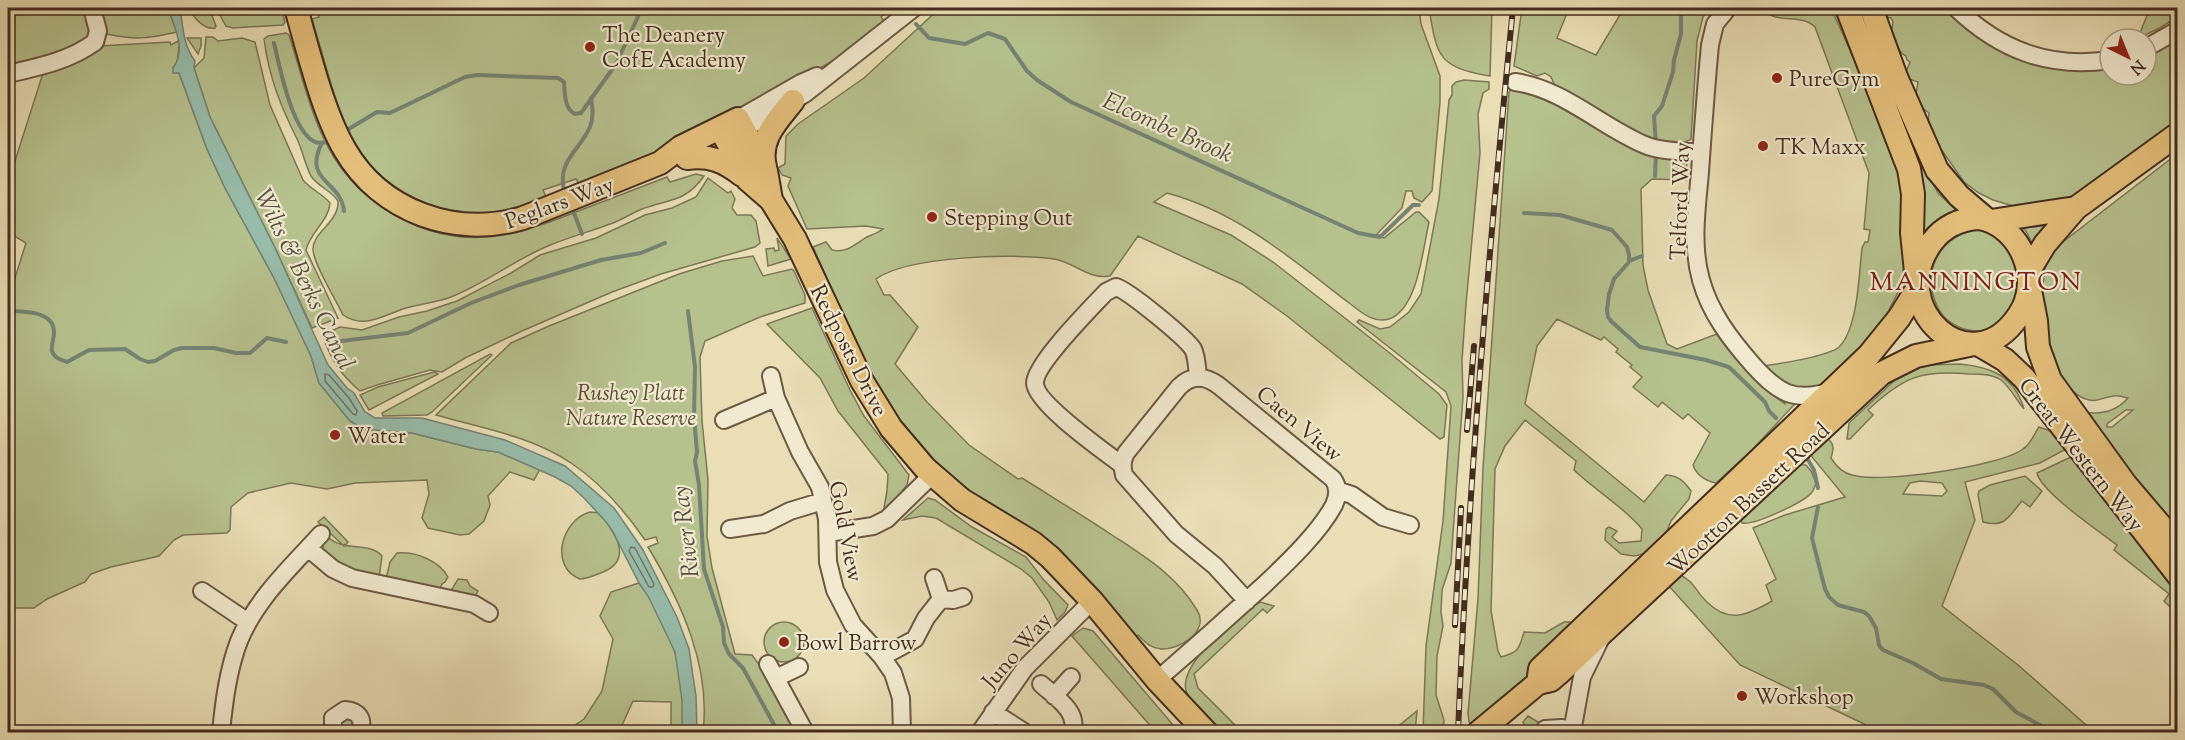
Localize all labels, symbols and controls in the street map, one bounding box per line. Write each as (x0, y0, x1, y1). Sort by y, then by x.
place label: The Deanery CofE Academy (602, 21, 746, 78)
north arrow (2098, 27, 2158, 87)
marker: The Deanery CofE Academy (583, 40, 597, 54)
text: N (2124, 53, 2149, 79)
place label: PureGym (1789, 65, 1879, 97)
marker: PureGym (1770, 71, 1784, 85)
water label: Elcombe Brook (1097, 85, 1238, 173)
place label: TK Maxx (1775, 133, 1866, 165)
marker: TK Maxx (1756, 139, 1770, 153)
street label: Telford Way (1664, 141, 1700, 261)
street label: Peglars Way (501, 170, 619, 239)
water label: Wilts & Berks Canal (245, 183, 362, 376)
place label: Stepping Out (944, 204, 1073, 236)
marker: Stepping Out (925, 210, 939, 224)
district label: MANNINGTON (1870, 265, 2082, 302)
street label: Redposts Drive (800, 280, 894, 423)
street label: Great Western Way (2009, 372, 2150, 540)
park label: Rushey Platt Nature Reserve (566, 379, 696, 436)
street label: Caen View (1248, 380, 1349, 471)
street label: Wootton Bassett Road (1662, 416, 1838, 584)
place label: Water (347, 422, 406, 454)
marker: Water (328, 428, 342, 442)
street label: Gold View (819, 478, 870, 585)
water label: River Ray (664, 484, 709, 580)
street label: Juno Way (975, 607, 1061, 698)
place label: Bowl Barrow (796, 629, 917, 661)
marker: Bowl Barrow (777, 635, 791, 649)
place label: Workshop (1754, 683, 1854, 715)
marker: Workshop (1735, 689, 1749, 703)

